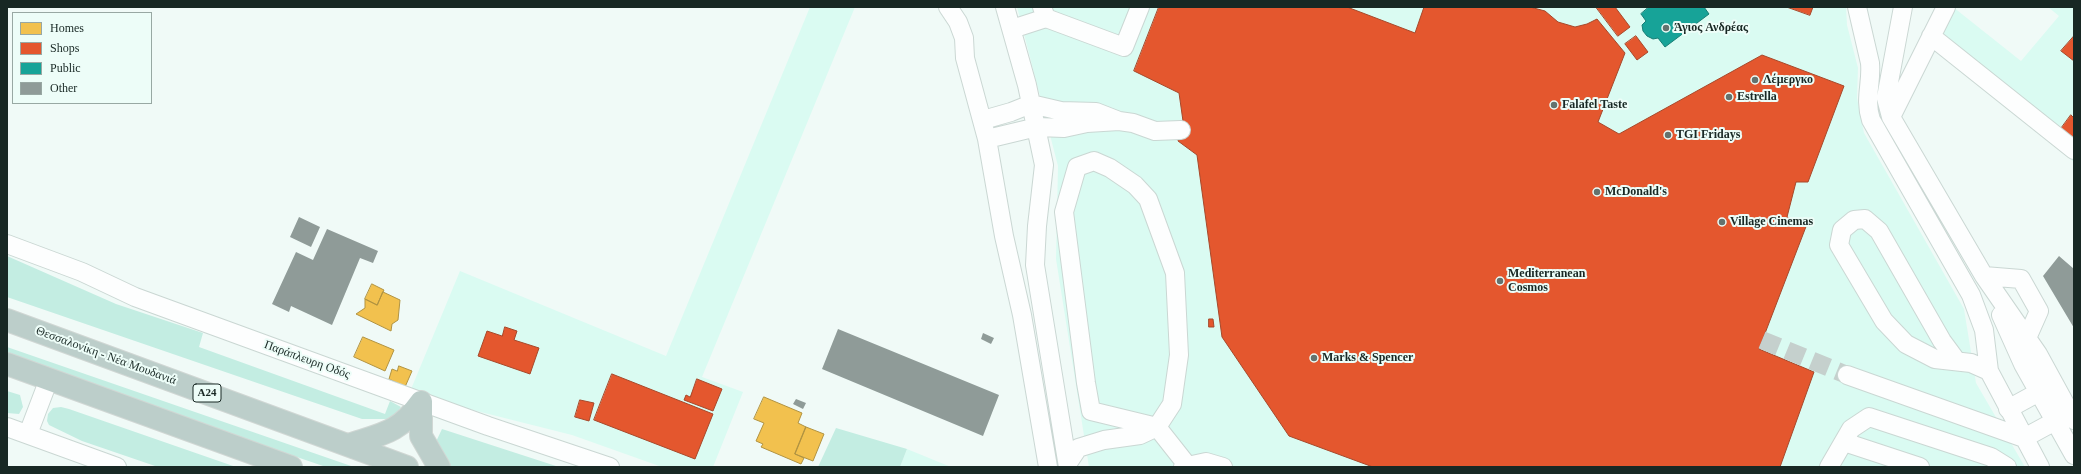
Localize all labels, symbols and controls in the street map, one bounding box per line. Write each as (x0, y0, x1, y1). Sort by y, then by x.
legend (12, 12, 152, 104)
text: Homes (50, 21, 84, 35)
place label: Άγιος Ανδρέας (1674, 21, 1748, 35)
marker: Άγιος Ανδρέας (1661, 23, 1671, 33)
text: Shops (50, 41, 79, 55)
text: Public (50, 61, 81, 75)
place label: Λέμεργκο (1763, 73, 1813, 87)
marker: Λέμεργκο (1750, 75, 1760, 85)
text: Other (50, 81, 77, 95)
place label: Estrella (1737, 90, 1777, 104)
marker: Estrella (1724, 92, 1734, 102)
place label: Falafel Taste (1562, 98, 1627, 112)
marker: Falafel Taste (1549, 100, 1559, 110)
place label: TGI Fridays (1676, 128, 1740, 142)
marker: TGI Fridays (1663, 130, 1673, 140)
place label: McDonald's (1605, 185, 1667, 199)
marker: McDonald's (1592, 187, 1602, 197)
place label: Village Cinemas (1730, 215, 1813, 229)
marker: Village Cinemas (1717, 217, 1727, 227)
place label: Mediterranean Cosmos (1508, 267, 1585, 295)
marker: Mediterranean Cosmos (1495, 276, 1505, 286)
street label: Θεσσαλονίκη - Νέα Μουδανιά (34, 324, 178, 388)
street label: Παράπλευρη Οδός (262, 338, 352, 382)
place label: Marks & Spencer (1322, 351, 1413, 365)
marker: Marks & Spencer (1309, 353, 1319, 363)
road number: Α24 (193, 384, 221, 402)

